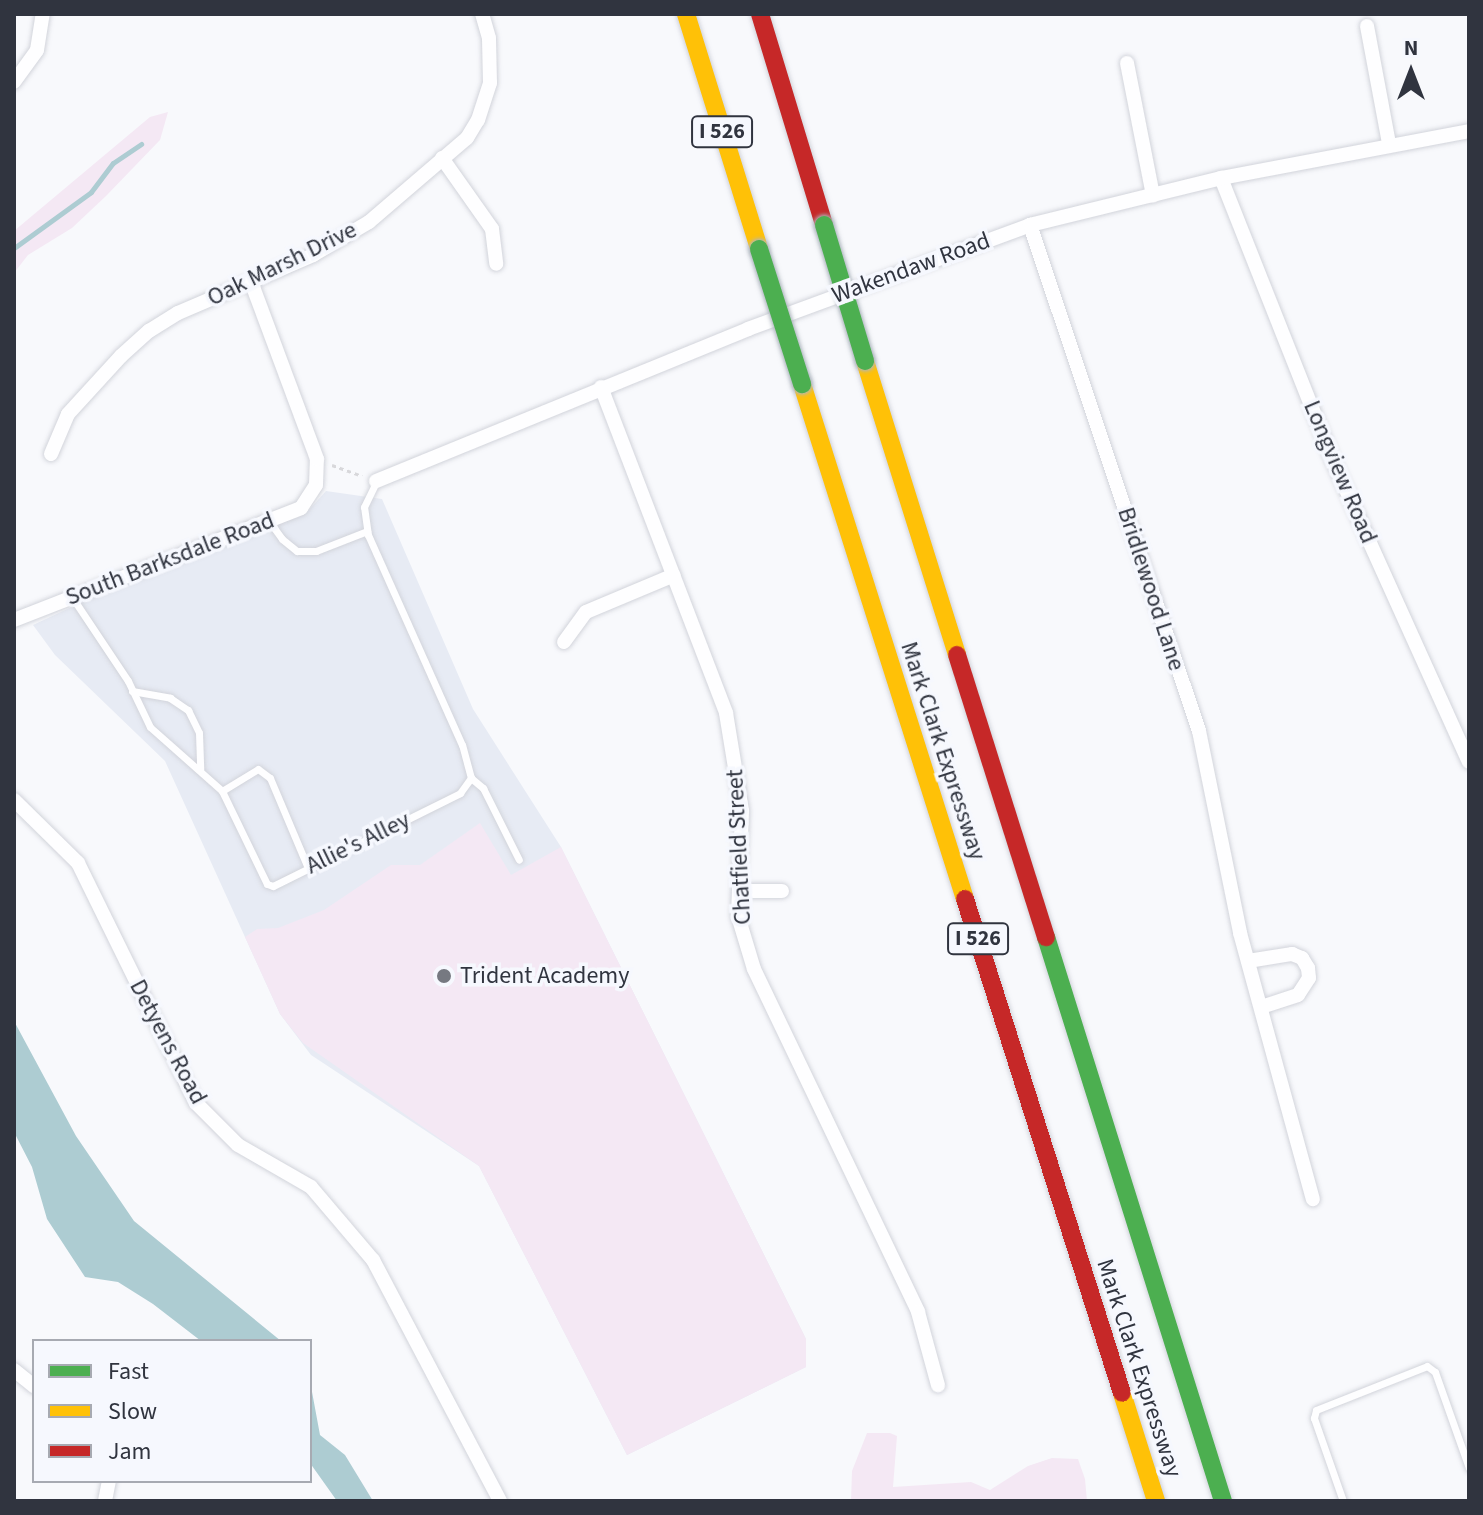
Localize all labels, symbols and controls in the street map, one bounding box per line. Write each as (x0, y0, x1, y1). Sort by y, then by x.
north arrow (1371, 32, 1451, 112)
text: N (1404, 32, 1418, 64)
road number: I 526 (690, 114, 754, 150)
street label: Oak Marsh Drive (203, 215, 361, 313)
street label: Wakendaw Road (828, 226, 994, 310)
street label: Longview Road (1297, 396, 1383, 548)
street label: Bridlewood Lane (1111, 504, 1191, 674)
street label: South Barksdale Road (62, 506, 278, 612)
street label: Mark Clark Expressway (894, 638, 992, 864)
street label: Chatfield Street (721, 769, 757, 925)
street label: Allie's Alley (301, 806, 415, 880)
road number: I 526 (946, 921, 1010, 957)
place label: Trident Academy (460, 962, 629, 990)
marker: Trident Academy (435, 967, 453, 985)
street label: Detyens Road (123, 975, 213, 1109)
street label: Mark Clark Expressway (1090, 1255, 1188, 1481)
legend (32, 1339, 312, 1483)
text: Fast (108, 1354, 149, 1389)
text: Slow (108, 1394, 157, 1429)
text: Jam (108, 1434, 152, 1469)

